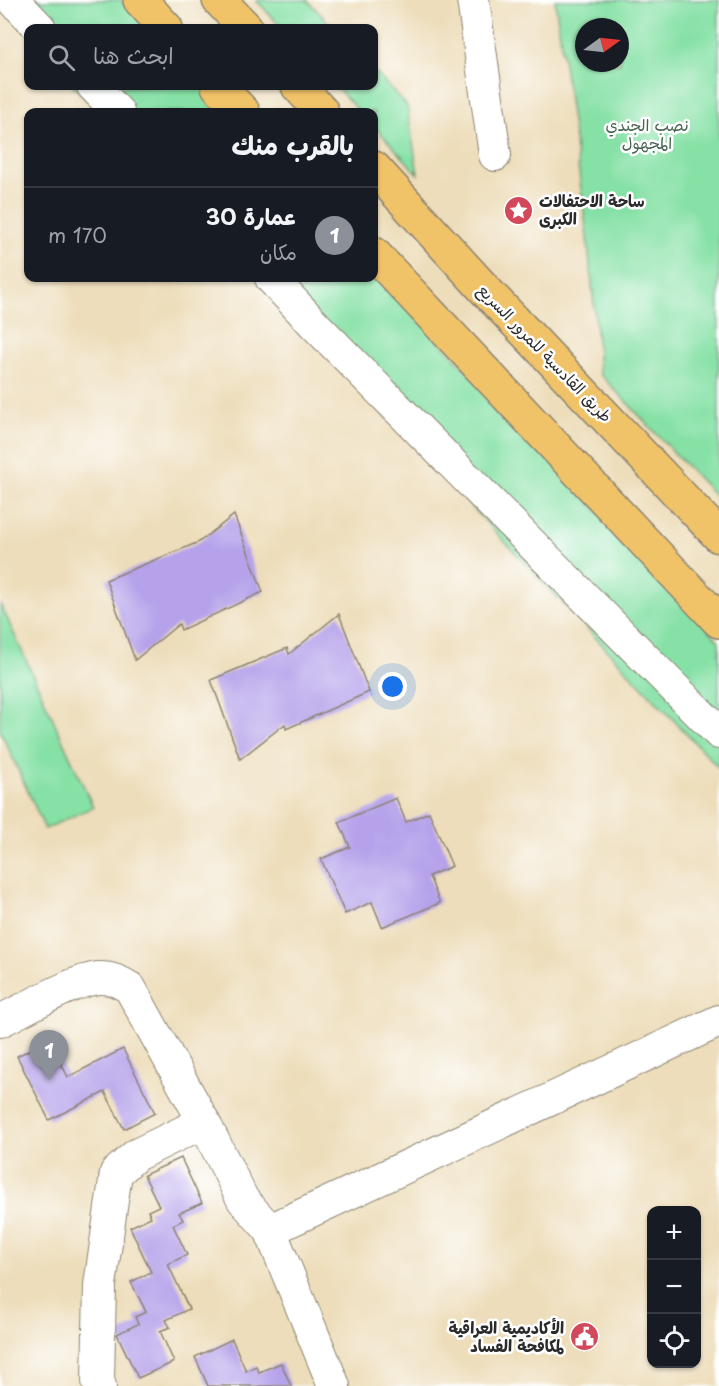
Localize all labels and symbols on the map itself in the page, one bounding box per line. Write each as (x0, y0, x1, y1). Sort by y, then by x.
north arrow (575, 18, 629, 72)
park label: نصب الجندي المجهول (605, 112, 689, 154)
place label: ساحة الاحتفالات الكبرى (539, 188, 645, 230)
place icon: ساحة الاحتفالات الكبرى (502, 194, 534, 226)
street label: طريق القادسية للمرور السريع (472, 278, 618, 428)
your location (378, 672, 407, 701)
pin: 1 (29, 1030, 68, 1080)
place label: الأكاديمية العراقية لمكافحة الفساد (448, 1315, 564, 1357)
public building icon: الأكاديمية العراقية لمكافحة الفساد (569, 1321, 601, 1353)

